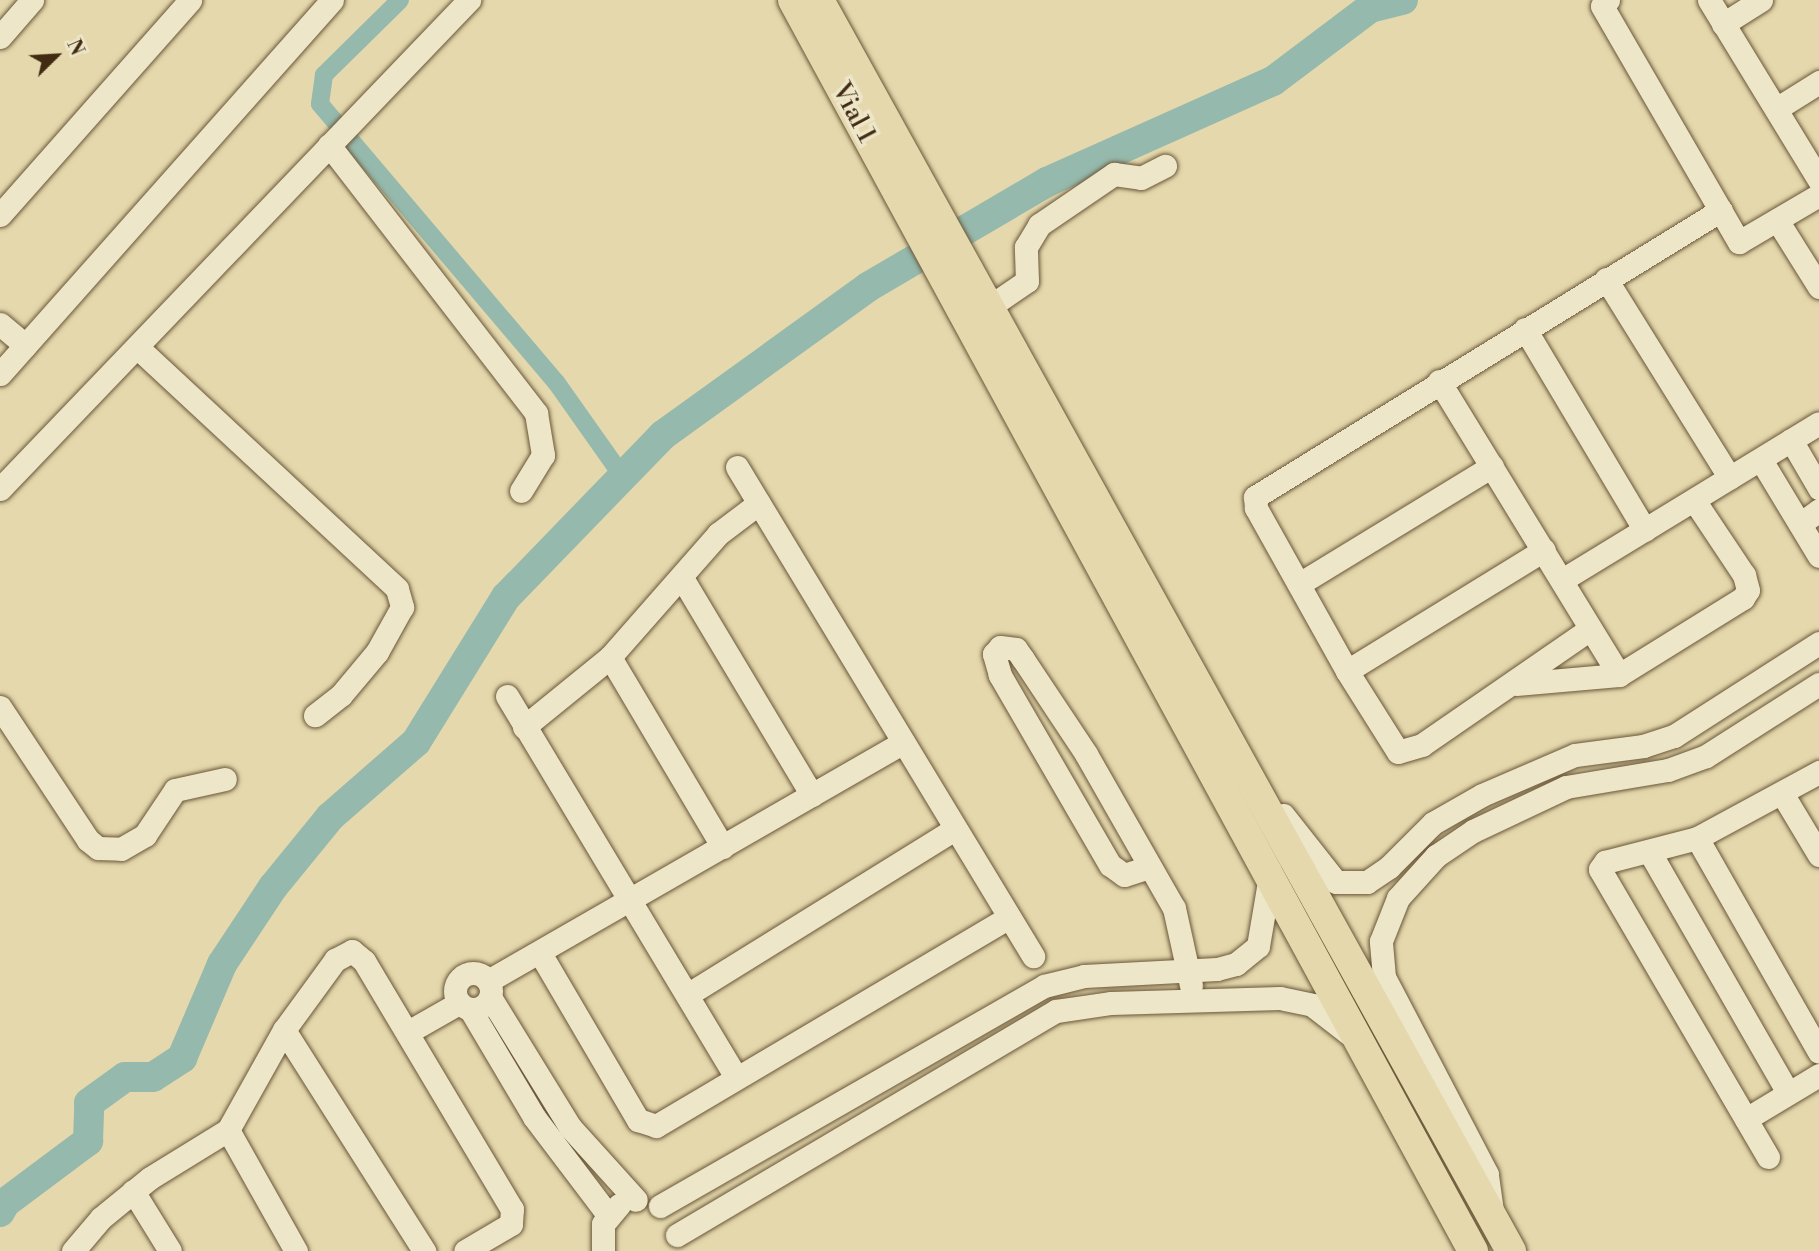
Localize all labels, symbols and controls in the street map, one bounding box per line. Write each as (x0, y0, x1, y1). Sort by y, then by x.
north arrow (21, 21, 91, 91)
text: N (61, 36, 89, 59)
street label: Vial 1 (824, 78, 882, 148)

